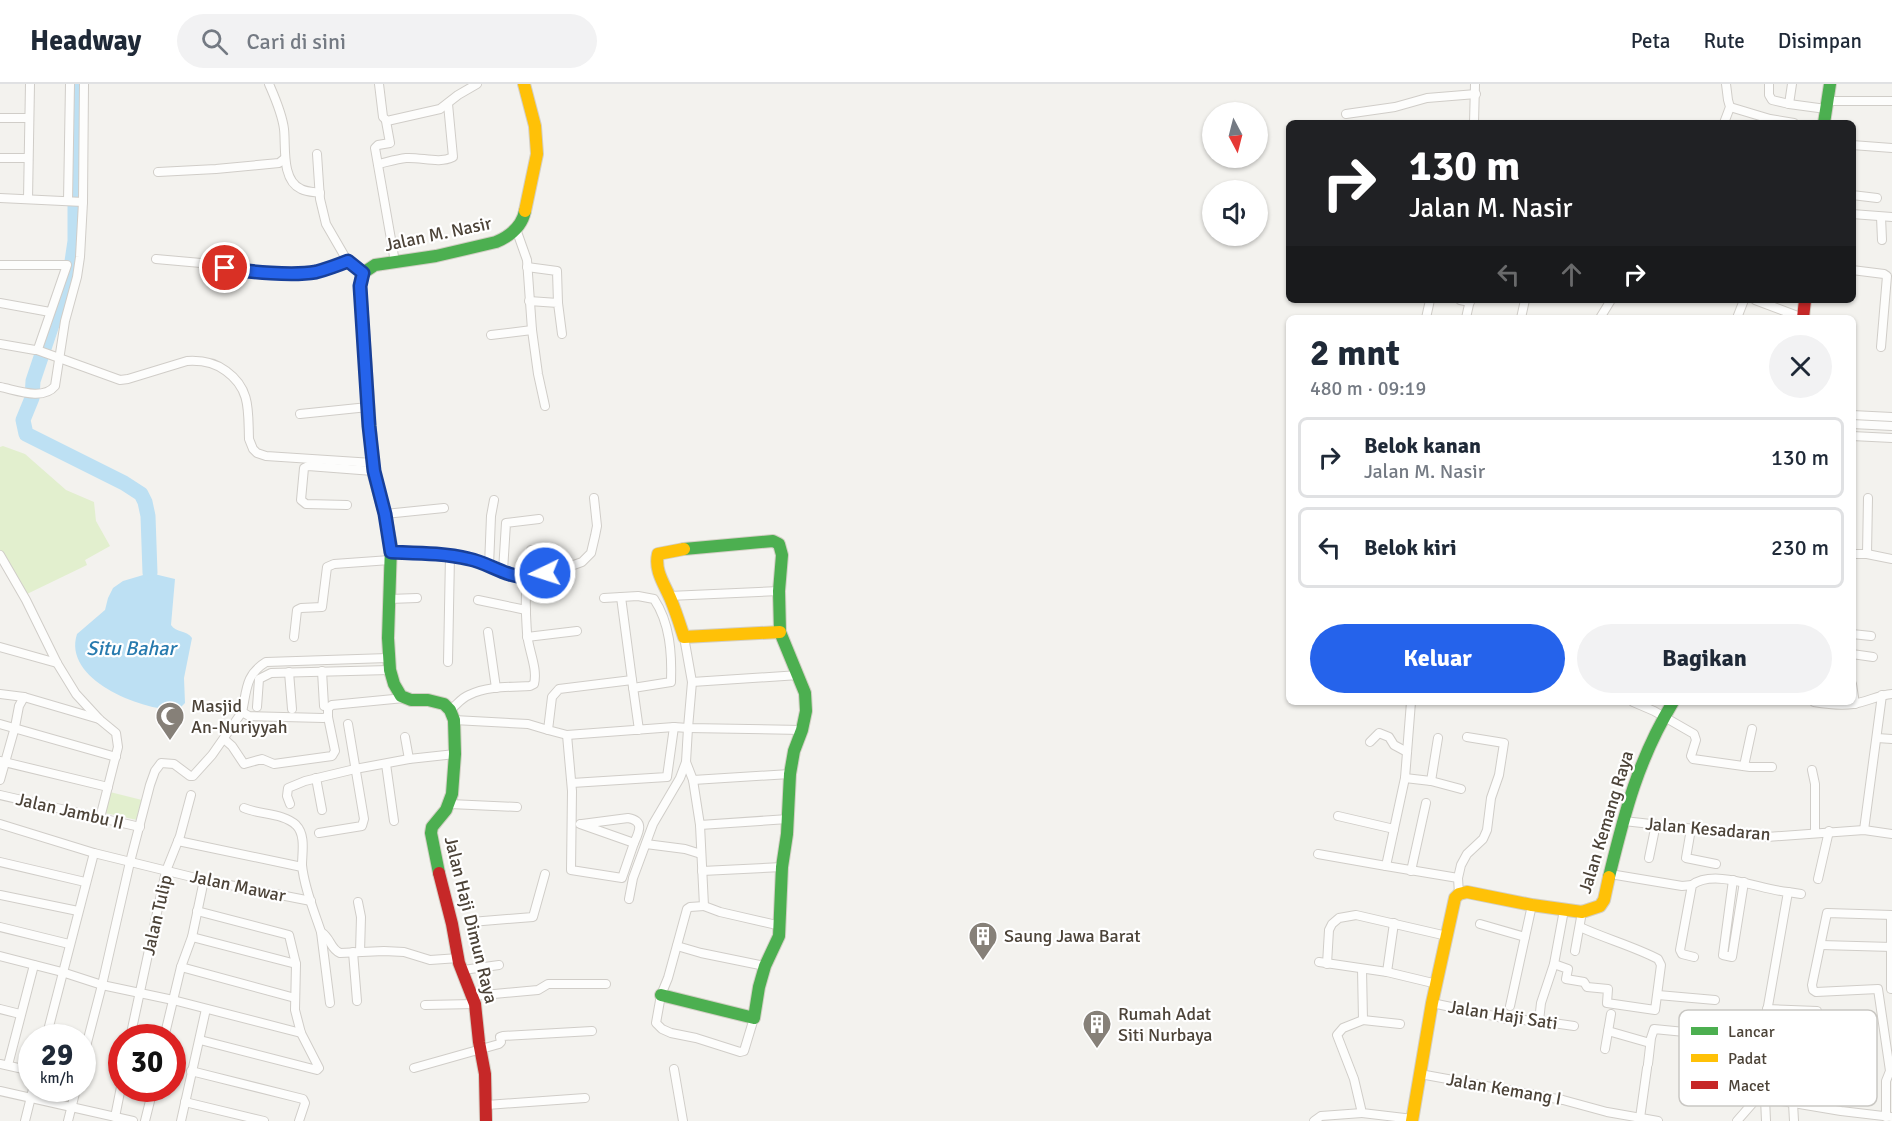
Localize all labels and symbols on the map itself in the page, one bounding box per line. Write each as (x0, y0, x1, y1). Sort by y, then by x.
north arrow (1202, 102, 1268, 168)
street label: Jalan M. Nasir (382, 212, 494, 256)
pin (199, 242, 250, 293)
position arrow (513, 541, 577, 605)
water label: Situ Bahar (86, 636, 178, 661)
place label: Masjid An-Nuriyyah (191, 695, 288, 738)
mosque icon: Masjid An-Nuriyyah (154, 700, 186, 742)
street label: Jalan Kemang Raya (1574, 748, 1638, 896)
street label: Jalan Jambu II (14, 788, 126, 834)
street label: Jalan Kesadaran (1645, 813, 1771, 845)
street label: Jalan Haji Dimun Raya (440, 834, 502, 1006)
street label: Jalan Mawar (188, 865, 288, 907)
street label: Jalan Tulip (137, 873, 177, 957)
building icon: Saung Jawa Barat (967, 920, 999, 962)
place label: Saung Jawa Barat (1004, 925, 1140, 947)
street label: Jalan Haji Sati (1447, 996, 1559, 1034)
place label: Rumah Adat Siti Nurbaya (1118, 1003, 1212, 1046)
building icon: Rumah Adat Siti Nurbaya (1081, 1008, 1113, 1050)
legend (1679, 1010, 1877, 1106)
text: Lancar (1728, 1022, 1775, 1042)
speed limit sign: 30 (108, 1024, 186, 1102)
text: Padat (1728, 1049, 1767, 1069)
street label: Jalan Kemang I (1445, 1068, 1563, 1110)
text: Macet (1728, 1076, 1770, 1096)

